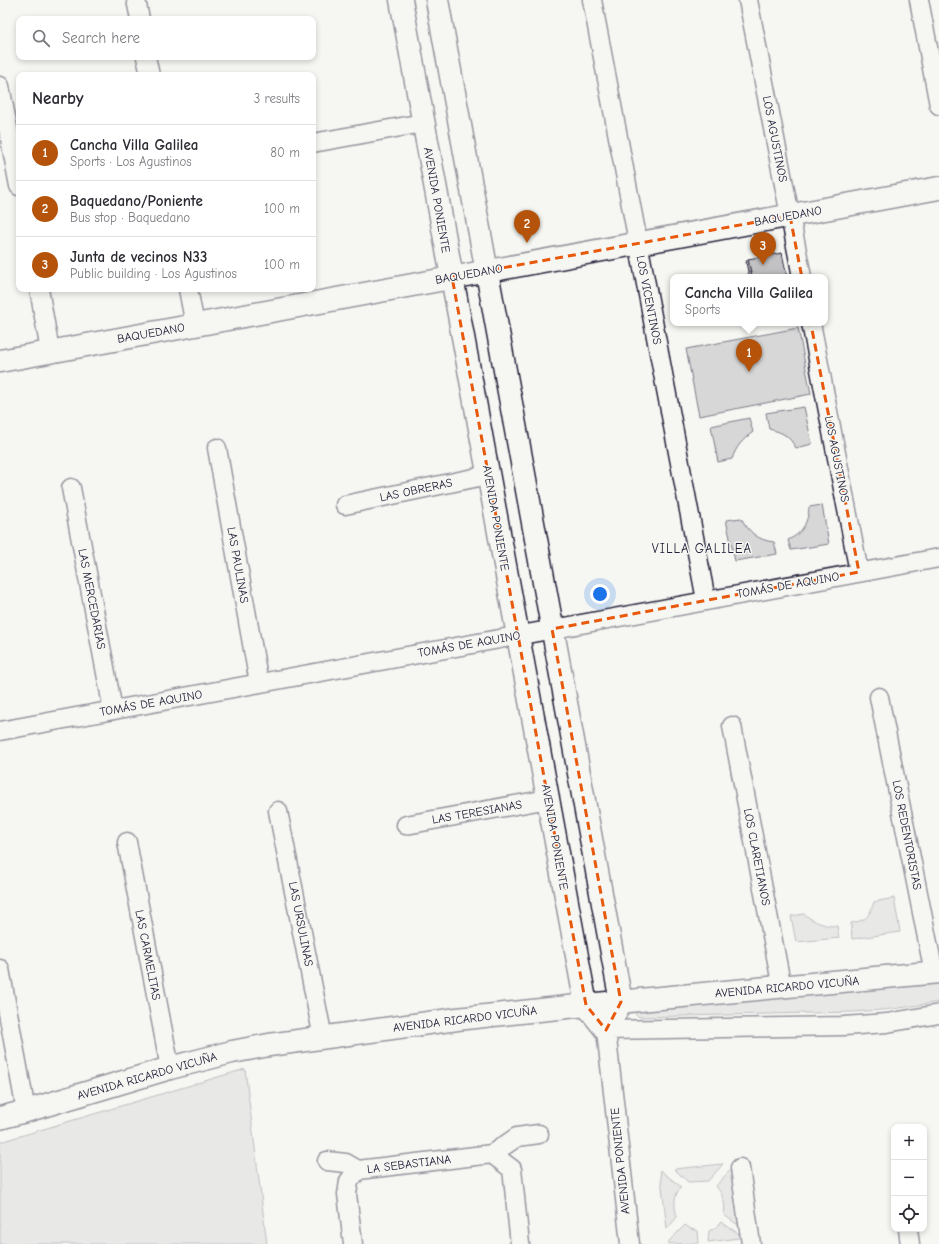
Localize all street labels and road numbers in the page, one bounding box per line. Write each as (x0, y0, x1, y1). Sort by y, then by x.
street label: LOS AGUSTINOS (760, 95, 790, 184)
street label: AVENIDA PONIENTE (421, 146, 453, 254)
street label: BAQUEDANO (753, 203, 823, 229)
street label: LOS VICENTINOS (633, 254, 665, 346)
street label: BAQUEDANO (434, 261, 504, 287)
street label: BAQUEDANO (116, 320, 186, 346)
street label: LOS AGUSTINOS (822, 415, 852, 504)
street label: AVENIDA PONIENTE (480, 464, 512, 572)
street label: LAS OBRERAS (378, 475, 454, 505)
street label: LAS PAULINAS (224, 526, 252, 605)
street label: LAS MERCEDARIAS (75, 547, 109, 651)
street label: TOMÁS DE AQUINO (736, 569, 841, 601)
street label: TOMÁS DE AQUINO (417, 628, 522, 660)
street label: TOMÁS DE AQUINO (99, 687, 204, 719)
street label: LOS REDENTORISTAS (889, 779, 925, 891)
street label: AVENIDA PONIENTE (539, 783, 571, 891)
street label: LAS TERESIANAS (431, 797, 524, 827)
street label: LOS CLARETIANOS (741, 807, 773, 907)
street label: LAS URSULINAS (286, 880, 316, 968)
street label: LAS CARMELITAS (132, 909, 164, 1002)
street label: AVENIDA RICARDO VICUÑA (714, 974, 860, 1000)
street label: AVENIDA RICARDO VICUÑA (392, 1003, 538, 1035)
street label: AVENIDA RICARDO VICUÑA (75, 1049, 219, 1103)
street label: AVENIDA PONIENTE (607, 1107, 633, 1215)
street label: LA SEBASTIANA (366, 1152, 452, 1176)

